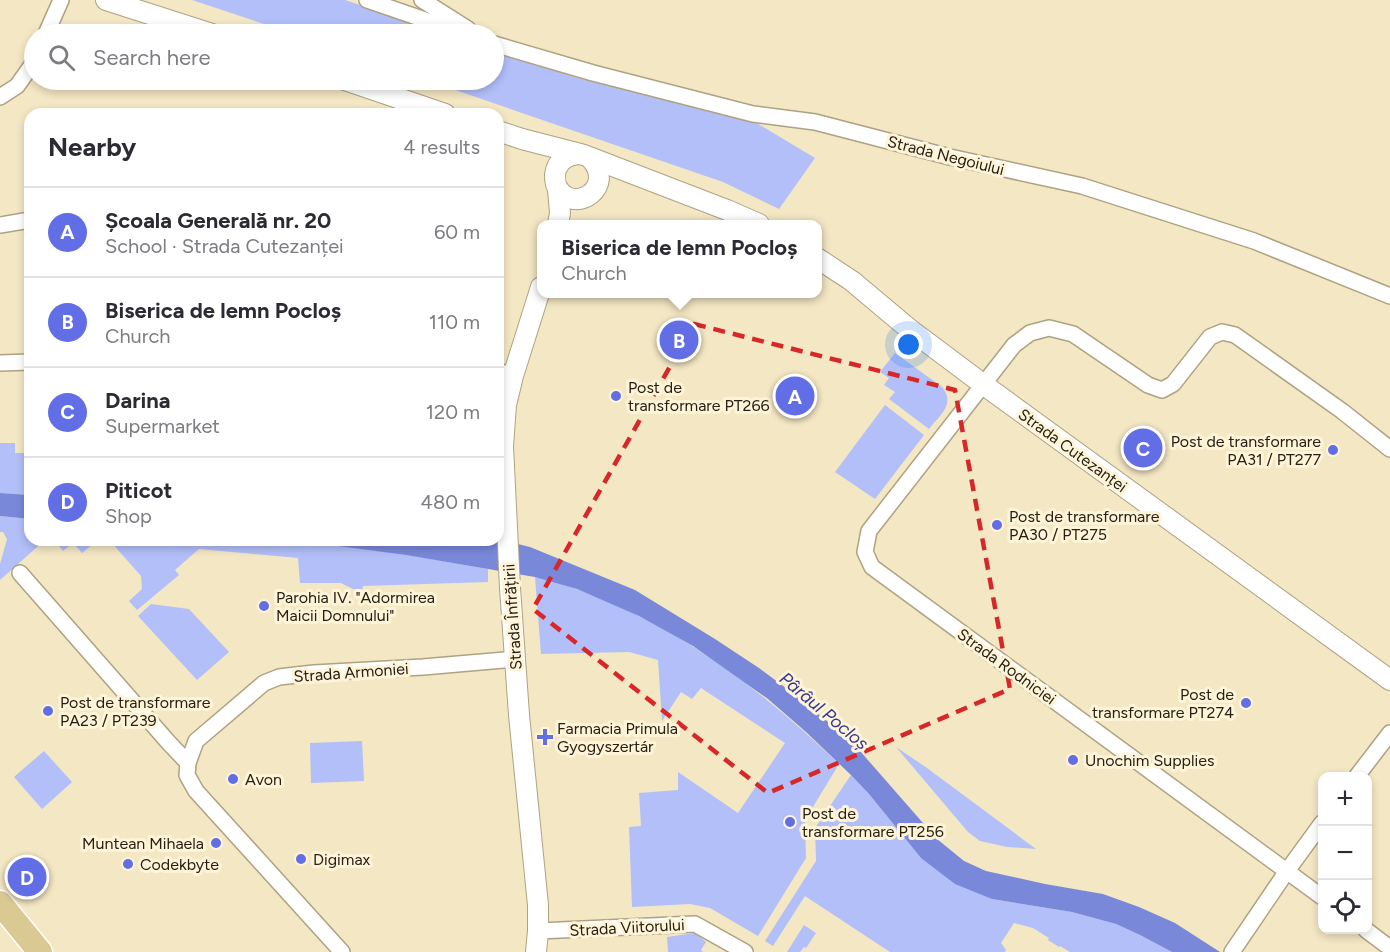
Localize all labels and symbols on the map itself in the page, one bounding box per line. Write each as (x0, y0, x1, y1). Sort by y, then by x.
street label: Strada Negoiului (886, 132, 1006, 179)
pin: B (660, 318, 698, 362)
your location (894, 330, 923, 359)
pin: A (776, 374, 814, 418)
place label: Post de transformare PT266 (628, 378, 770, 415)
marker: Post de transformare PT266 (609, 389, 623, 403)
street label: Strada Cutezanței (1015, 405, 1131, 496)
pin: C (1124, 426, 1162, 470)
place label: Post de transformare PA31 / PT277 (1171, 432, 1321, 469)
marker: Post de transformare PA31 / PT277 (1326, 443, 1340, 457)
place label: Post de transformare PA30 / PT275 (1009, 507, 1160, 544)
marker: Post de transformare PA30 / PT275 (990, 518, 1004, 532)
street label: Strada Înfrățirii (499, 563, 526, 671)
place label: Parohia IV. "Adormirea Maicii Domnului" (276, 588, 435, 625)
marker: Parohia IV. "Adormirea Maicii Domnului" (257, 599, 271, 613)
street label: Strada Rodniciei (954, 624, 1060, 708)
street label: Strada Armoniei (293, 659, 409, 686)
water label: Pârâul Pocloș (775, 667, 873, 755)
place label: Post de transformare PT274 (1092, 685, 1234, 722)
place label: Post de transformare PA23 / PT239 (60, 693, 211, 730)
marker: Post de transformare PT274 (1239, 696, 1253, 710)
marker: Post de transformare PA23 / PT239 (41, 704, 55, 718)
place label: Farmacia Primula Gyogyszertár (557, 719, 678, 756)
marker: Farmacia Primula Gyogyszertár (538, 730, 552, 744)
place label: Unochim Supplies (1085, 751, 1214, 770)
marker: Unochim Supplies (1066, 753, 1080, 767)
place label: Avon (245, 770, 282, 789)
marker: Avon (226, 772, 240, 786)
place label: Post de transformare PT256 (802, 804, 944, 841)
marker: Post de transformare PT256 (783, 815, 797, 829)
place label: Muntean Mihaela (82, 834, 204, 853)
marker: Muntean Mihaela (209, 836, 223, 850)
place label: Digimax (313, 850, 371, 869)
marker: Digimax (294, 852, 308, 866)
pin: D (8, 854, 46, 900)
place label: Codekbyte (140, 855, 219, 874)
marker: Codekbyte (121, 857, 135, 871)
street label: Strada Viitorului (569, 915, 685, 940)

